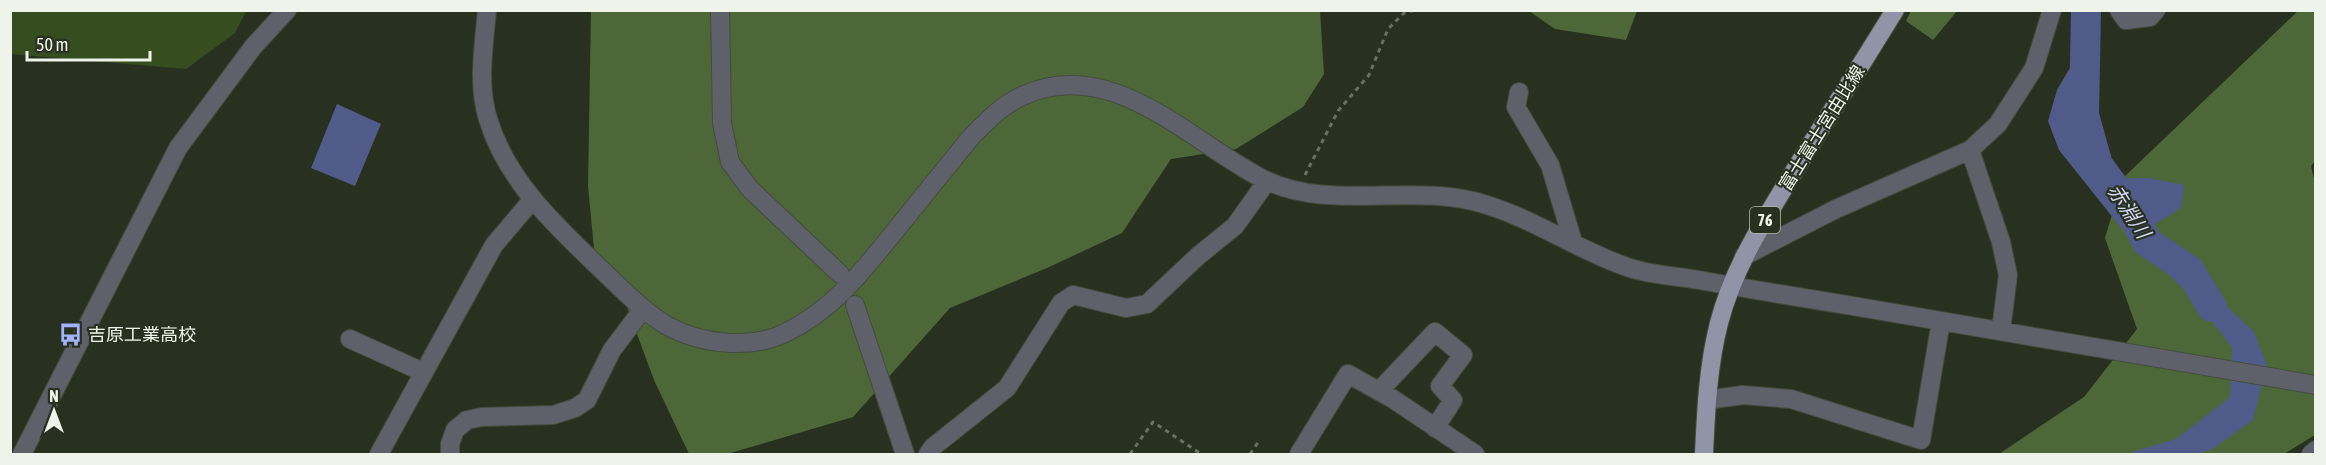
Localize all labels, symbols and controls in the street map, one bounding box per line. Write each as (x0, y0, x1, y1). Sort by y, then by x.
scale bar (27, 24, 150, 62)
text: 50 m (36, 34, 68, 55)
street label: 富士富士宮由比線 (1775, 61, 1869, 194)
water label: 赤淵川 (2103, 179, 2156, 244)
road number: 76 (1750, 207, 1780, 233)
bus stop icon: 吉原工業高校 (57, 322, 83, 348)
place label: 吉原工業高校 (88, 324, 196, 345)
north arrow (24, 381, 84, 441)
text: N (49, 387, 59, 405)

